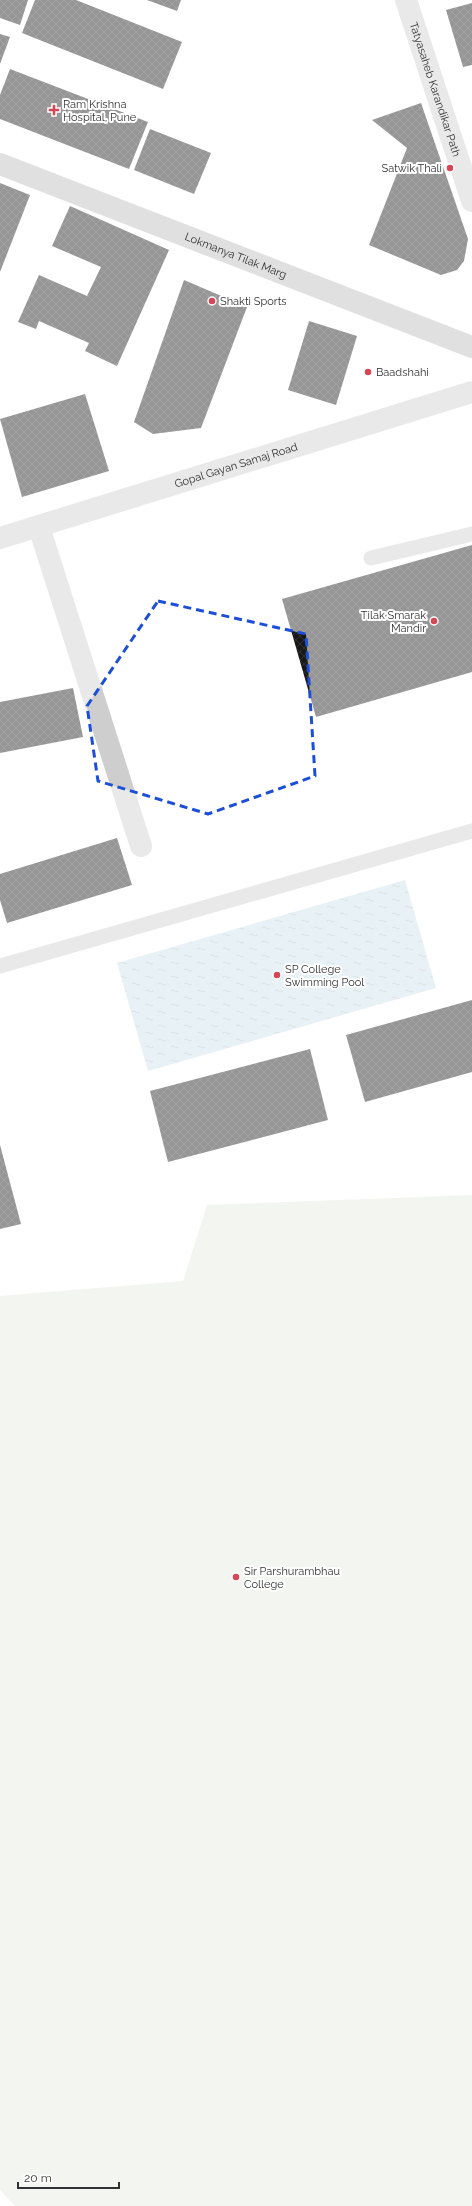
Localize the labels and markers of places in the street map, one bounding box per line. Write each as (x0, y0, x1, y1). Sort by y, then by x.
place label: Ram Krishna Hospital, Pune (63, 98, 137, 124)
marker: Ram Krishna Hospital, Pune (48, 104, 60, 116)
place label: Satwik Thali (382, 162, 442, 175)
marker: Satwik Thali (445, 163, 455, 173)
place label: Shakti Sports (220, 295, 287, 308)
marker: Shakti Sports (207, 296, 217, 306)
place label: Baadshahi (376, 366, 429, 379)
marker: Baadshahi (363, 367, 373, 377)
place label: Tilak Smarak Mandir (361, 609, 426, 635)
marker: Tilak Smarak Mandir (429, 616, 439, 626)
place label: SP College Swimming Pool (285, 963, 364, 989)
marker: SP College Swimming Pool (272, 970, 282, 980)
place label: Sir Parshurambhau College (244, 1565, 340, 1591)
marker: Sir Parshurambhau College (231, 1572, 241, 1582)

